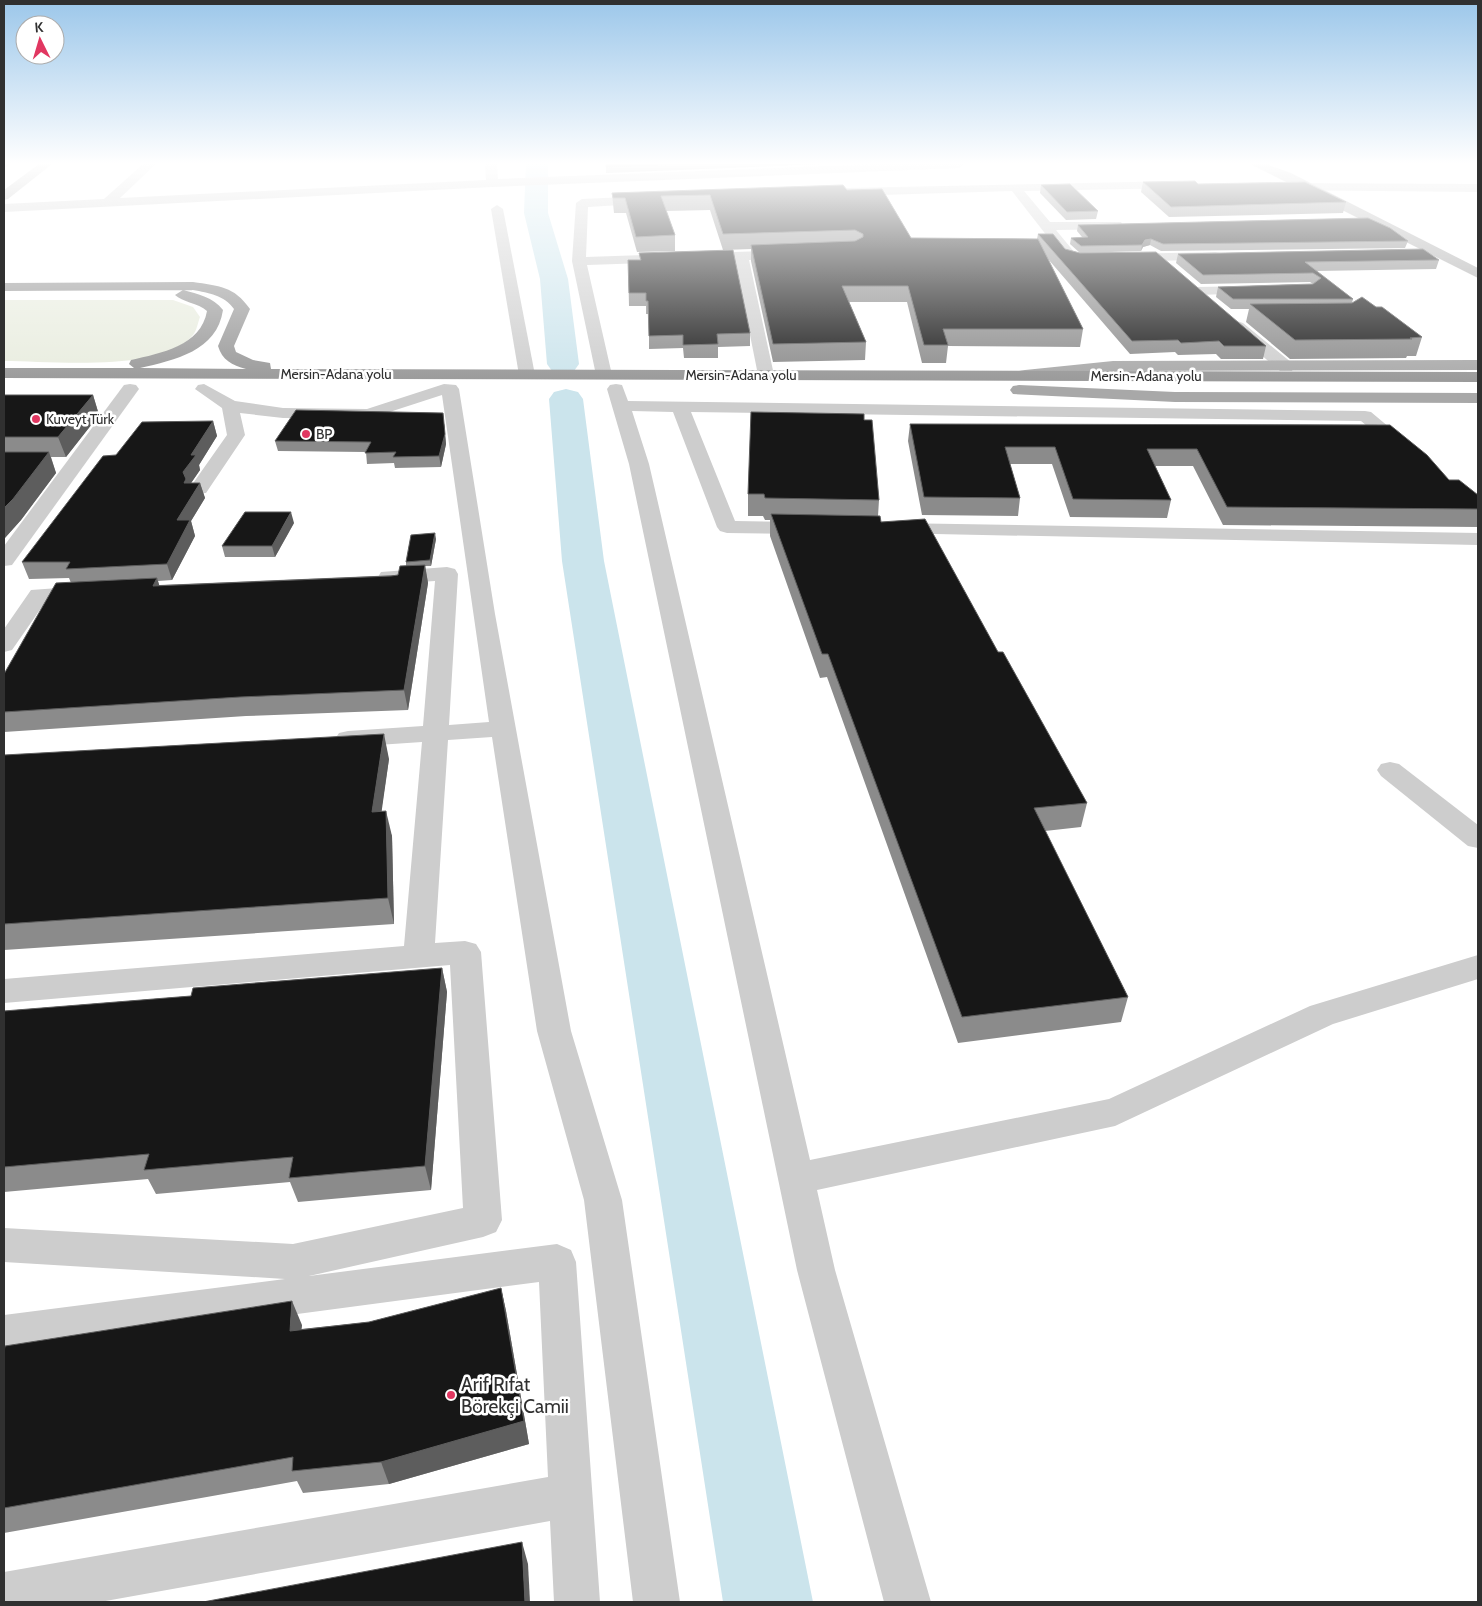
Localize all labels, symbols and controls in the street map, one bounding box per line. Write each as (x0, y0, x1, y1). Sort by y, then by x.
north arrow (15, 15, 65, 65)
text: K (34, 18, 44, 36)
street label: Mersin-Adana yolu (280, 365, 392, 383)
street label: Mersin-Adana yolu (685, 366, 797, 384)
street label: Mersin-Adana yolu (1090, 367, 1202, 385)
place label: Kuveyt Türk (46, 410, 115, 428)
marker: Kuveyt Türk (30, 413, 42, 425)
place label: BP (316, 425, 332, 443)
marker: BP (300, 428, 312, 440)
place label: Arif Rıfat Börekçi Camii (461, 1373, 569, 1418)
marker: Arif Rıfat Börekçi Camii (445, 1389, 457, 1401)

